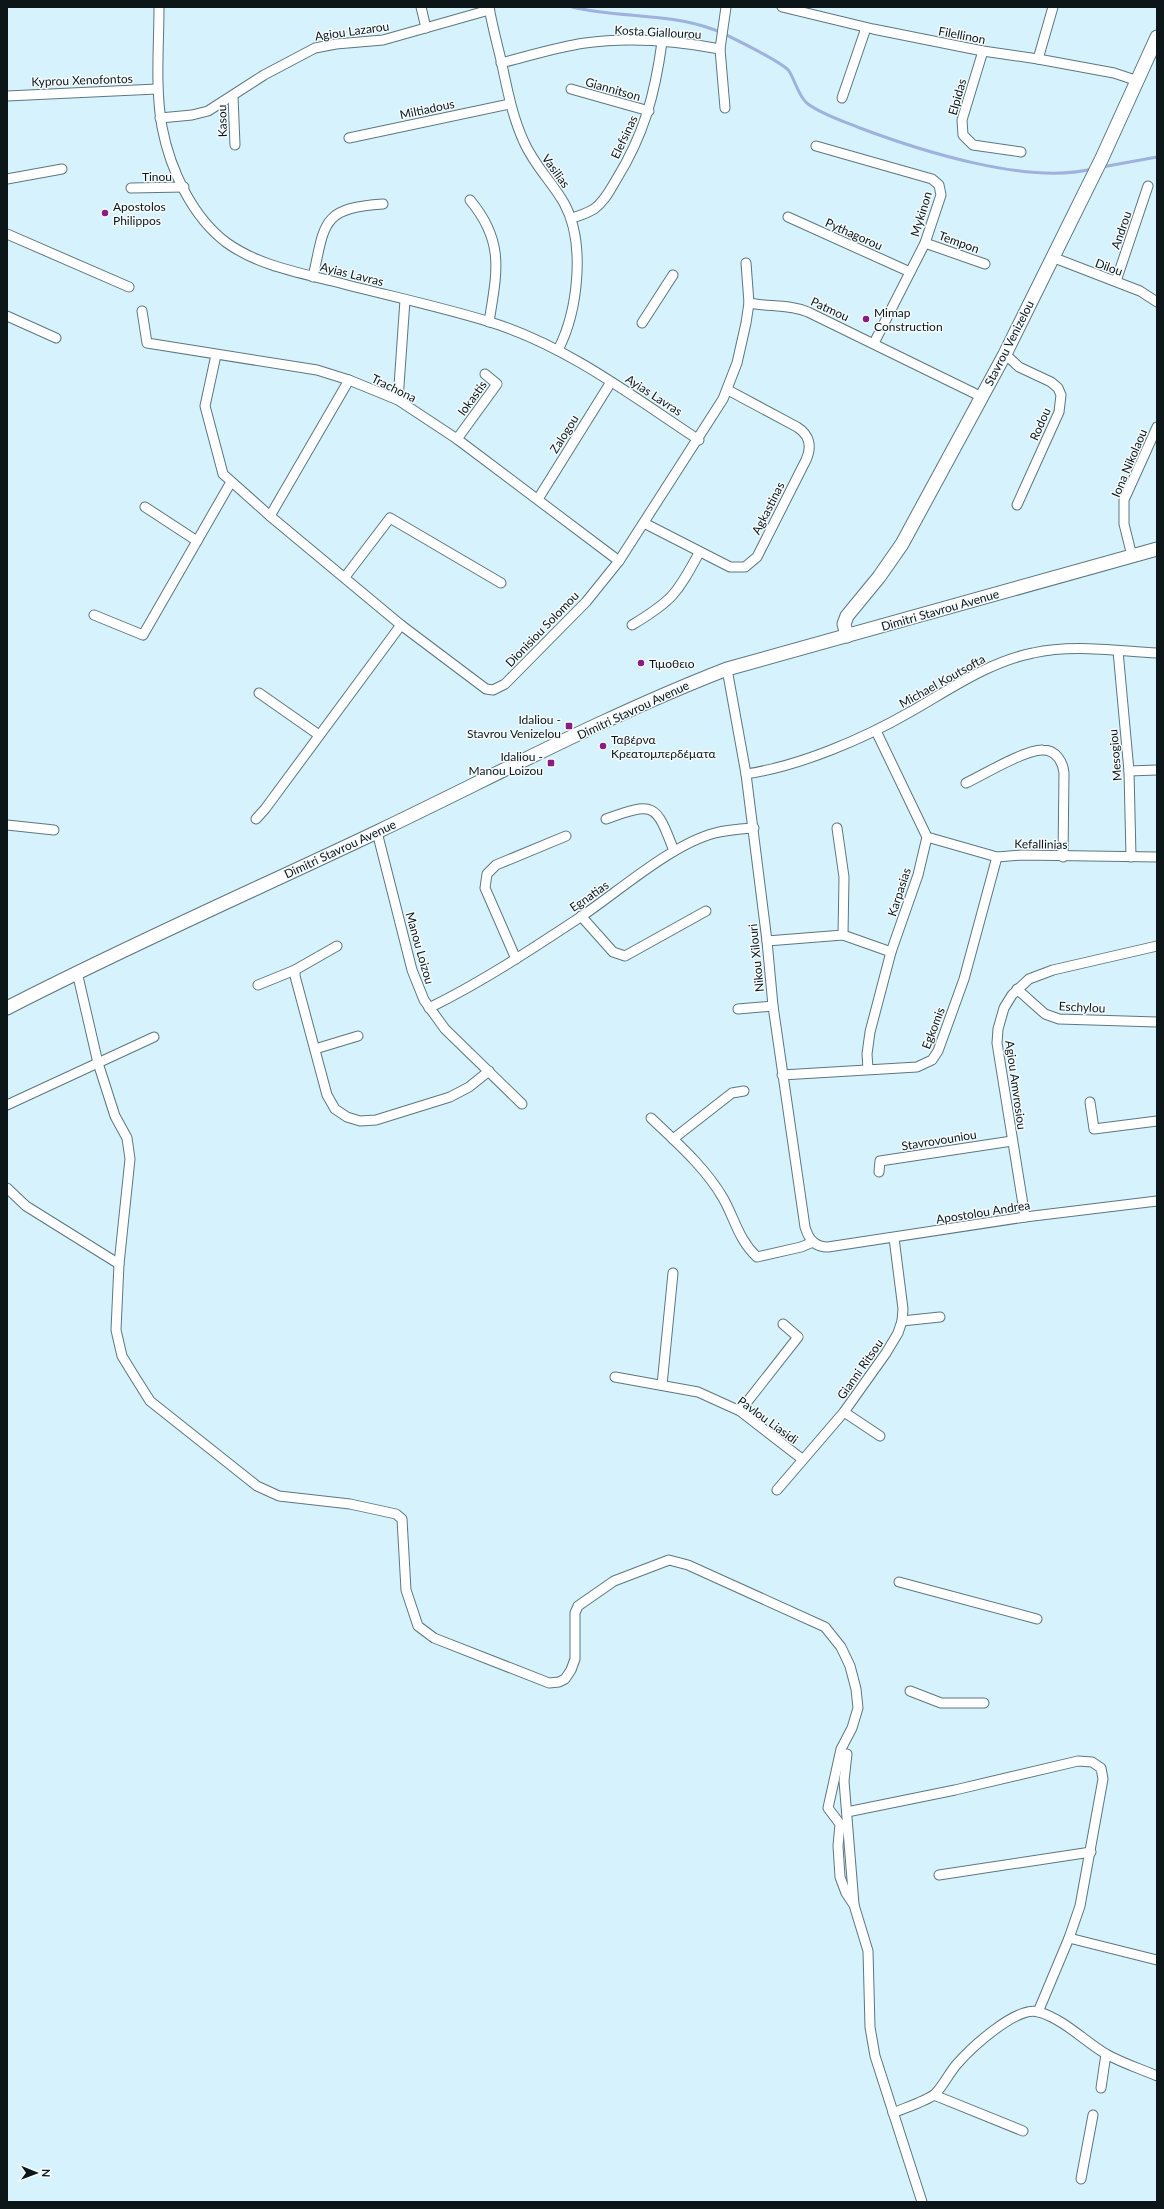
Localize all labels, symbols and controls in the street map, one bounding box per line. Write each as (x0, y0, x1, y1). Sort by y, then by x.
street label: Agiou Lazarou (314, 18, 390, 44)
street label: Kosta Giallourou (614, 22, 702, 42)
street label: Filellinon (937, 23, 987, 47)
street label: Kyprou Xenofontos (31, 71, 133, 89)
street label: Giannitson (584, 74, 642, 104)
street label: Elpidas (945, 77, 969, 117)
street label: Miltiadous (398, 96, 456, 122)
street label: Kasou (214, 104, 230, 138)
street label: Elefsinas (607, 113, 641, 161)
street label: Vasilias (539, 151, 573, 191)
street label: Tinou (142, 169, 172, 184)
street label: Mykinon (907, 190, 935, 238)
place label: Apostolos Philippos (113, 199, 166, 228)
marker: Apostolos Philippos (100, 208, 110, 218)
street label: Androu (1108, 209, 1134, 251)
street label: Pythagorou (823, 215, 885, 253)
street label: Tempon (937, 228, 981, 256)
street label: Dilou (1093, 255, 1125, 279)
street label: Ayias Lavras (319, 259, 385, 289)
street label: Patmou (808, 294, 852, 324)
street label: Stavrou Venizelou (981, 298, 1037, 388)
place label: Mimap Construction (874, 305, 943, 334)
marker: Mimap Construction (861, 314, 871, 324)
street label: Trachona (369, 371, 419, 405)
street label: Ayias Lavras (623, 371, 685, 419)
street label: Iokastis (454, 377, 490, 419)
street label: Rodou (1026, 405, 1054, 443)
street label: Zalogou (546, 412, 582, 456)
street label: Iona Nikolaou (1108, 427, 1150, 499)
street label: Agkastinas (748, 479, 788, 537)
street label: Dimitri Stavrou Avenue (879, 586, 1001, 634)
street label: Dionisiou Solomou (502, 588, 582, 670)
street label: Michael Koutsofta (896, 651, 988, 711)
place label: Τιμοθειο (649, 656, 695, 671)
marker: Τιμοθειο (636, 658, 646, 668)
street label: Dimitri Stavrou Avenue (575, 677, 691, 743)
place label: Idaliou - Stavrou Venizelou (467, 712, 561, 741)
marker: Idaliou - Stavrou Venizelou (564, 721, 574, 731)
street label: Mesogiou (1105, 728, 1125, 782)
place label: Ταβέρνα Κρεατομπερδέματα (611, 732, 717, 761)
marker: Ταβέρνα Κρεατομπερδέματα (598, 741, 608, 751)
place label: Idaliou - Manou Loizou (469, 749, 543, 778)
marker: Idaliou - Manou Loizou (546, 758, 556, 768)
street label: Dimitri Stavrou Avenue (282, 816, 398, 882)
street label: Kefallinias (1014, 836, 1068, 852)
street label: Karpasias (884, 866, 914, 918)
street label: Egnatias (567, 877, 611, 915)
street label: Manou Loizou (403, 910, 437, 986)
street label: Nikou Xilouri (745, 923, 767, 993)
street label: Eschylou (1058, 998, 1106, 1016)
street label: Egkomis (918, 1005, 948, 1051)
street label: Agiou Amvrosiou (1002, 1039, 1030, 1131)
street label: Stavrovouniou (900, 1127, 978, 1153)
street label: Apostolou Andrea (935, 1197, 1031, 1227)
street label: Gianni Ritsou (834, 1336, 886, 1402)
street label: Pavlou Liasidi (735, 1393, 801, 1447)
north arrow (16, 2153, 56, 2193)
text: N (40, 2169, 53, 2178)

